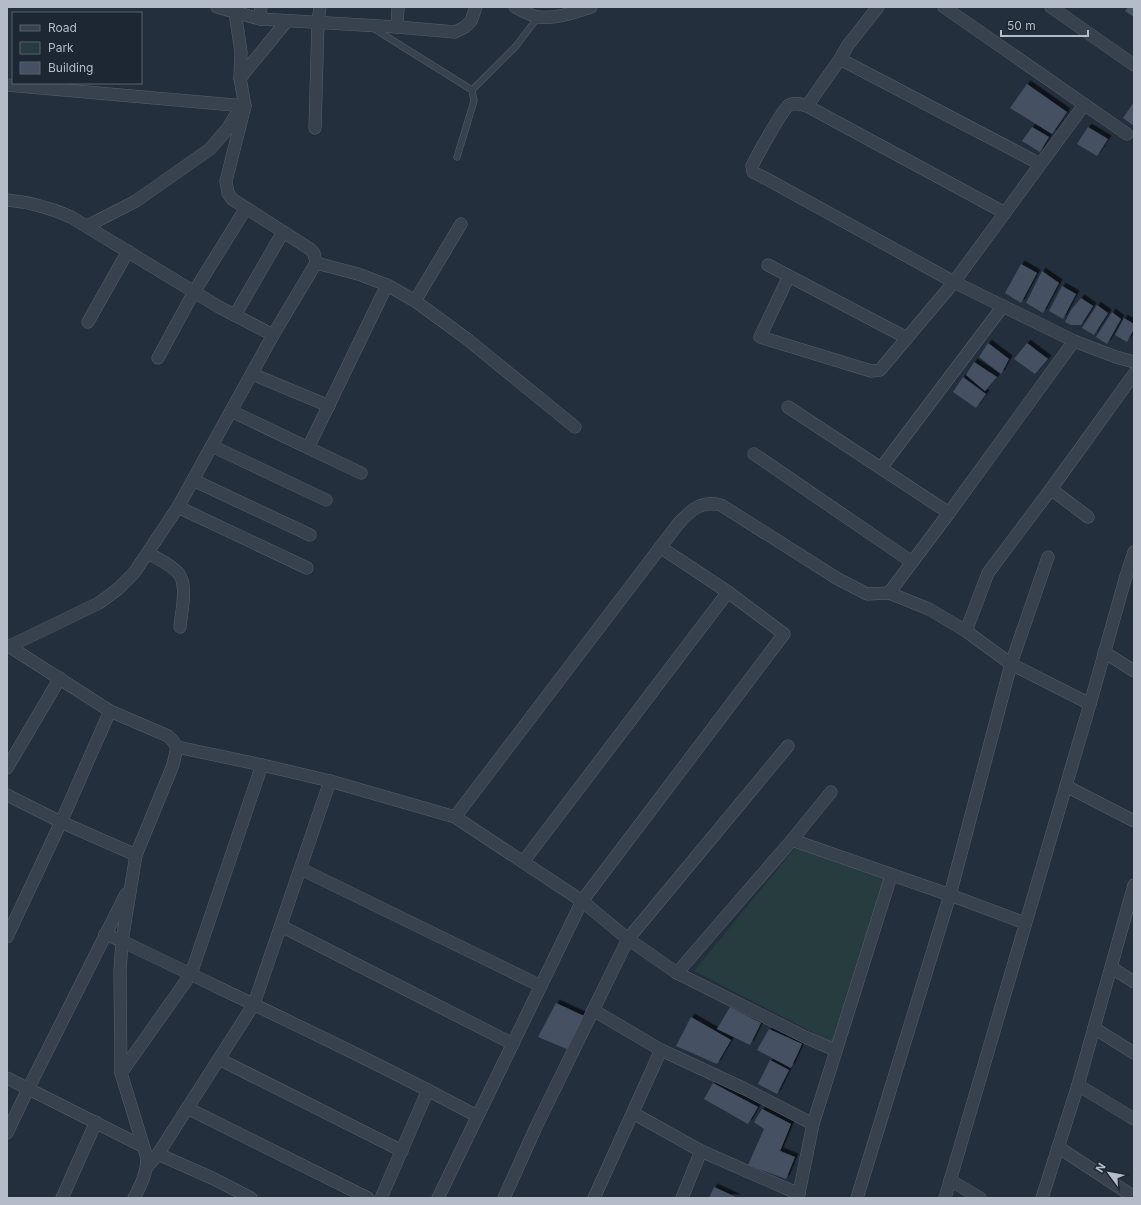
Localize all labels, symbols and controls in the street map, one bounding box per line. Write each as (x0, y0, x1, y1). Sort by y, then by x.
legend (12, 12, 142, 84)
scale bar (1001, 12, 1088, 38)
text: 50 m (1007, 18, 1036, 33)
text: Road (48, 20, 77, 35)
text: Park (48, 40, 74, 55)
text: Building (48, 60, 93, 75)
north arrow (1089, 1153, 1129, 1193)
text: N (1092, 1160, 1109, 1175)

